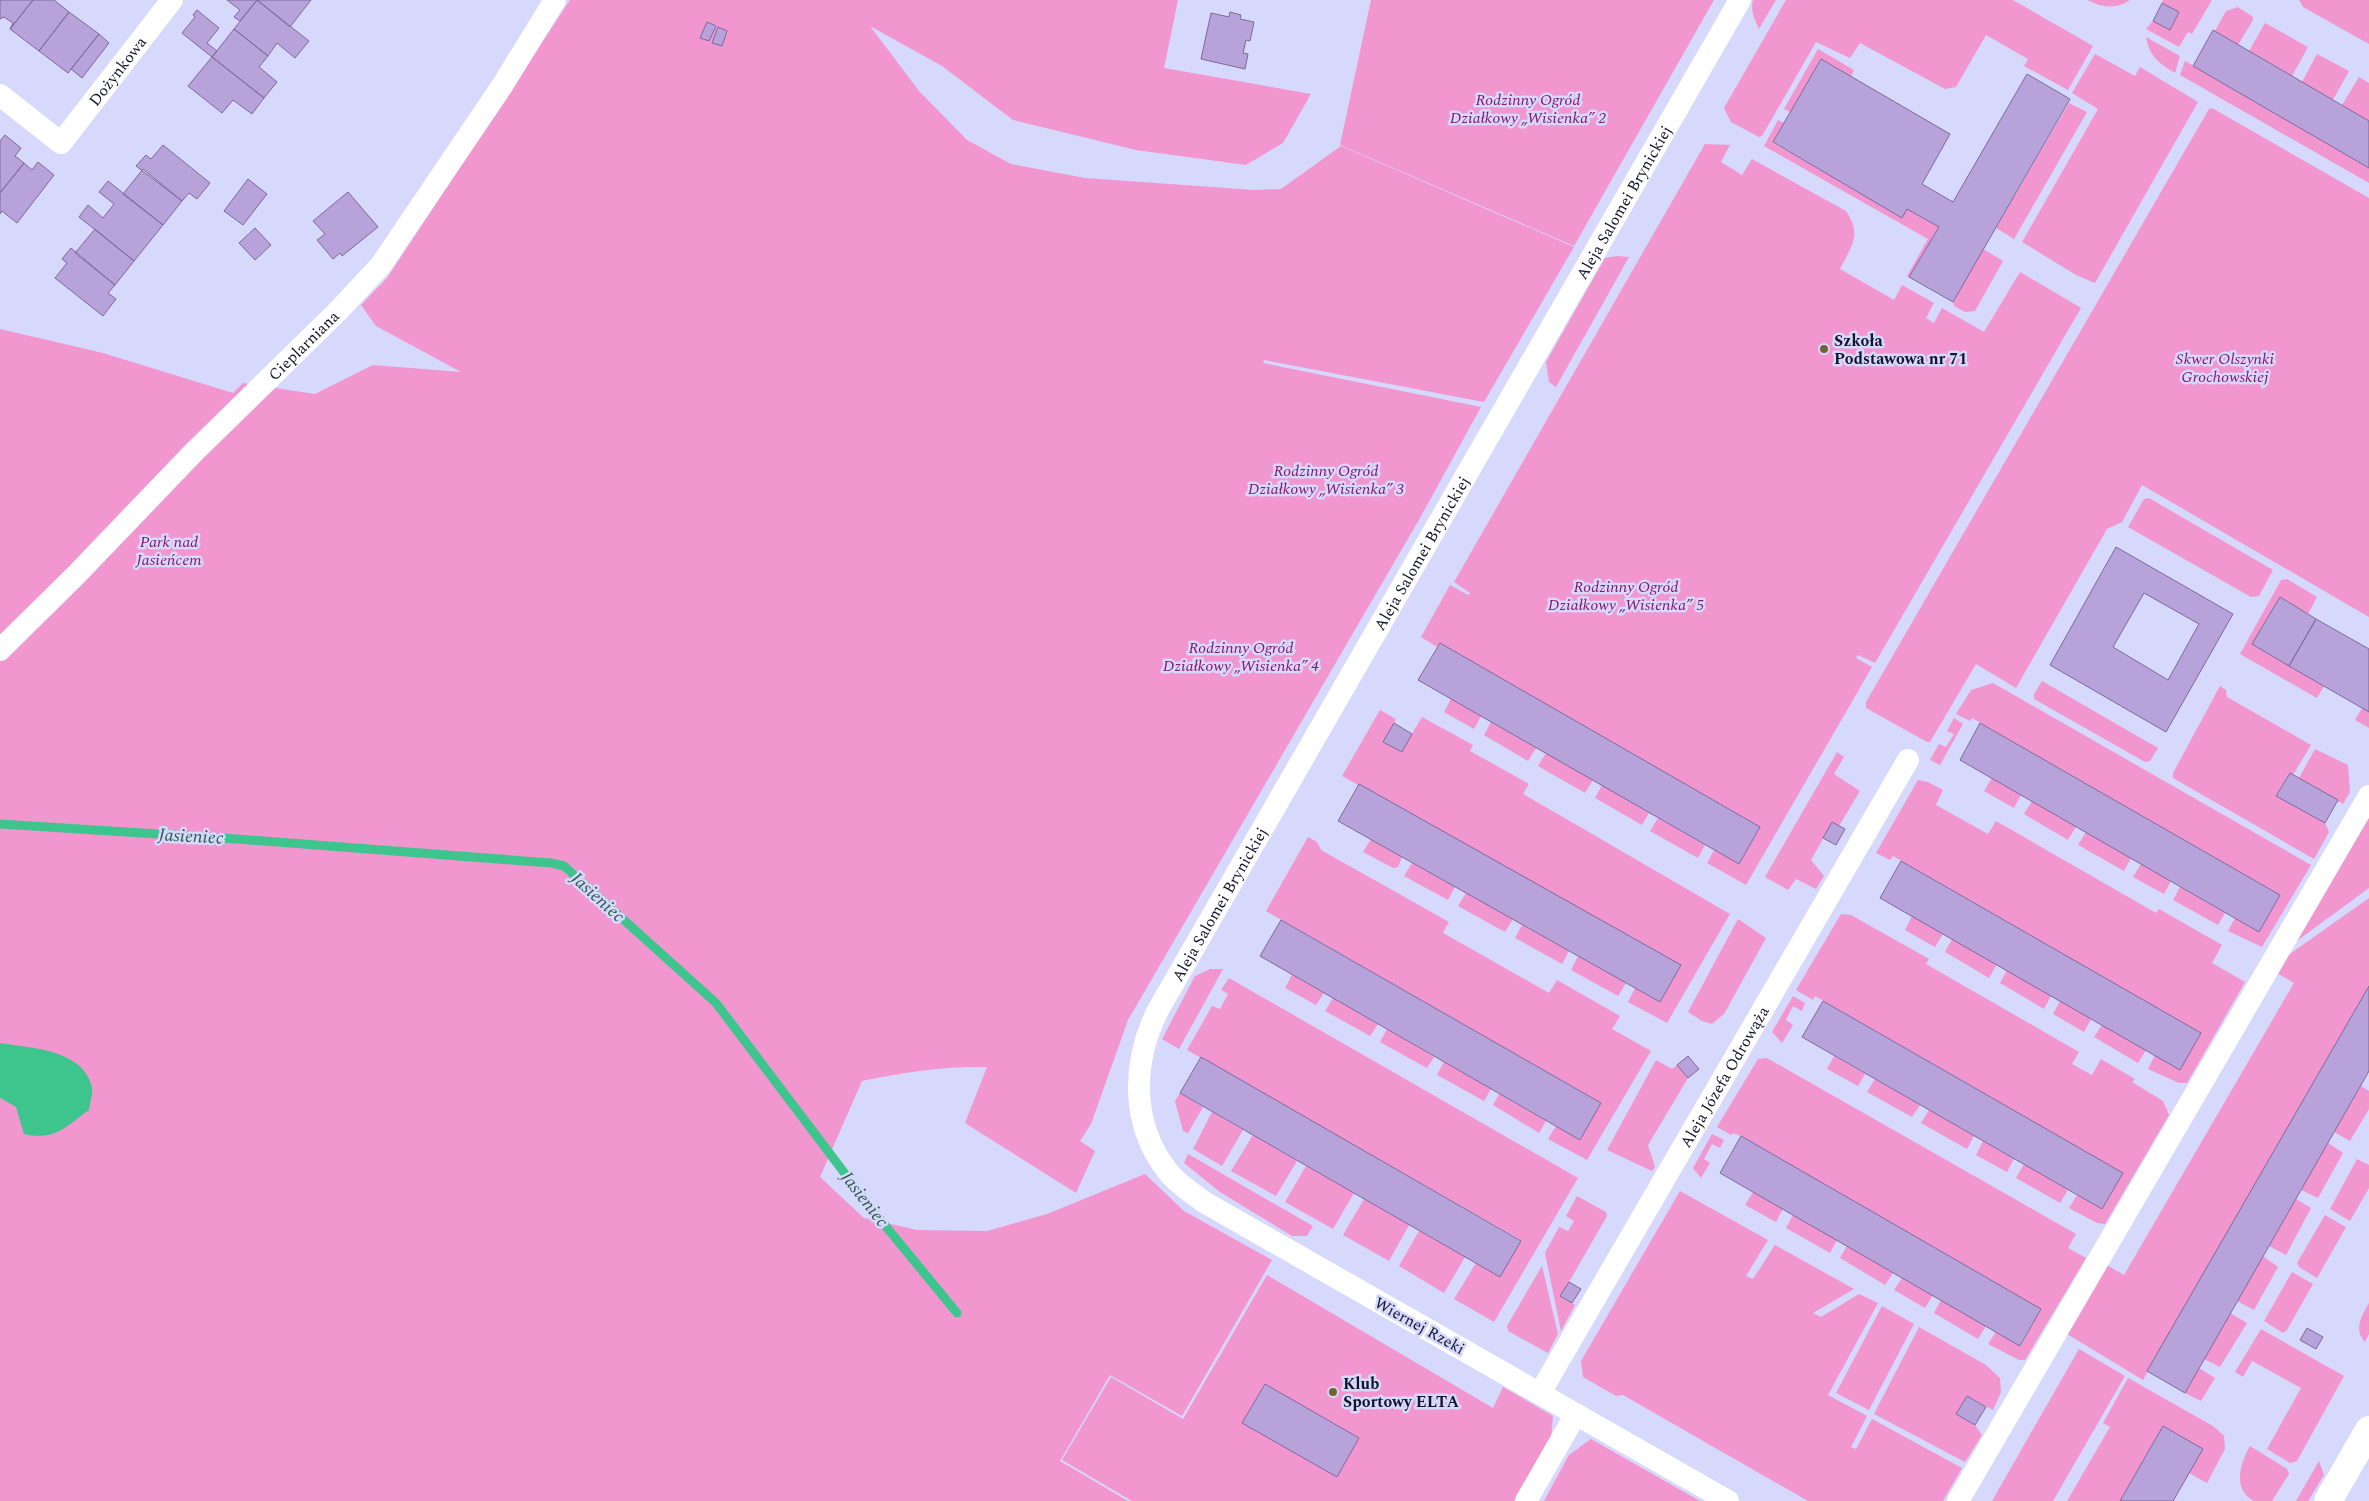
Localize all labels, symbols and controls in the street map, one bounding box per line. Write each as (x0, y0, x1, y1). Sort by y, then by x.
street label: Dożynkowa (83, 31, 153, 111)
park label: Rodzinny Ogród Działkowy „Wisienka” 2 (1450, 88, 1606, 130)
street label: Aleja Salomei Brynickiej (1570, 121, 1678, 284)
street label: Cieplarniana (263, 305, 345, 386)
place label: Szkoła Podstawowa nr 71 (1834, 329, 1967, 371)
marker: Szkoła Podstawowa nr 71 (1818, 343, 1830, 355)
park label: Skwer Olszynki Grochowskiej (2176, 347, 2275, 389)
park label: Rodzinny Ogród Działkowy „Wisienka” 3 (1248, 459, 1404, 501)
street label: Aleja Salomei Brynickiej (1368, 472, 1476, 635)
park label: Park nad Jasieńcem (135, 530, 202, 572)
park label: Rodzinny Ogród Działkowy „Wisienka” 5 (1548, 575, 1704, 617)
park label: Rodzinny Ogród Działkowy „Wisienka” 4 (1163, 636, 1319, 678)
water label: Jasieniec (156, 821, 224, 852)
street label: Aleja Salomei Brynickiej (1166, 823, 1274, 986)
water label: Jasieniec (563, 864, 631, 929)
street label: Aleja Józefa Odrowąża (1674, 1002, 1776, 1152)
water label: Jasieniec (833, 1164, 895, 1233)
street label: Wiernej Rzeki (1370, 1291, 1469, 1361)
place label: Klub Sportowy ELTA (1343, 1372, 1460, 1414)
marker: Klub Sportowy ELTA (1327, 1386, 1339, 1398)

